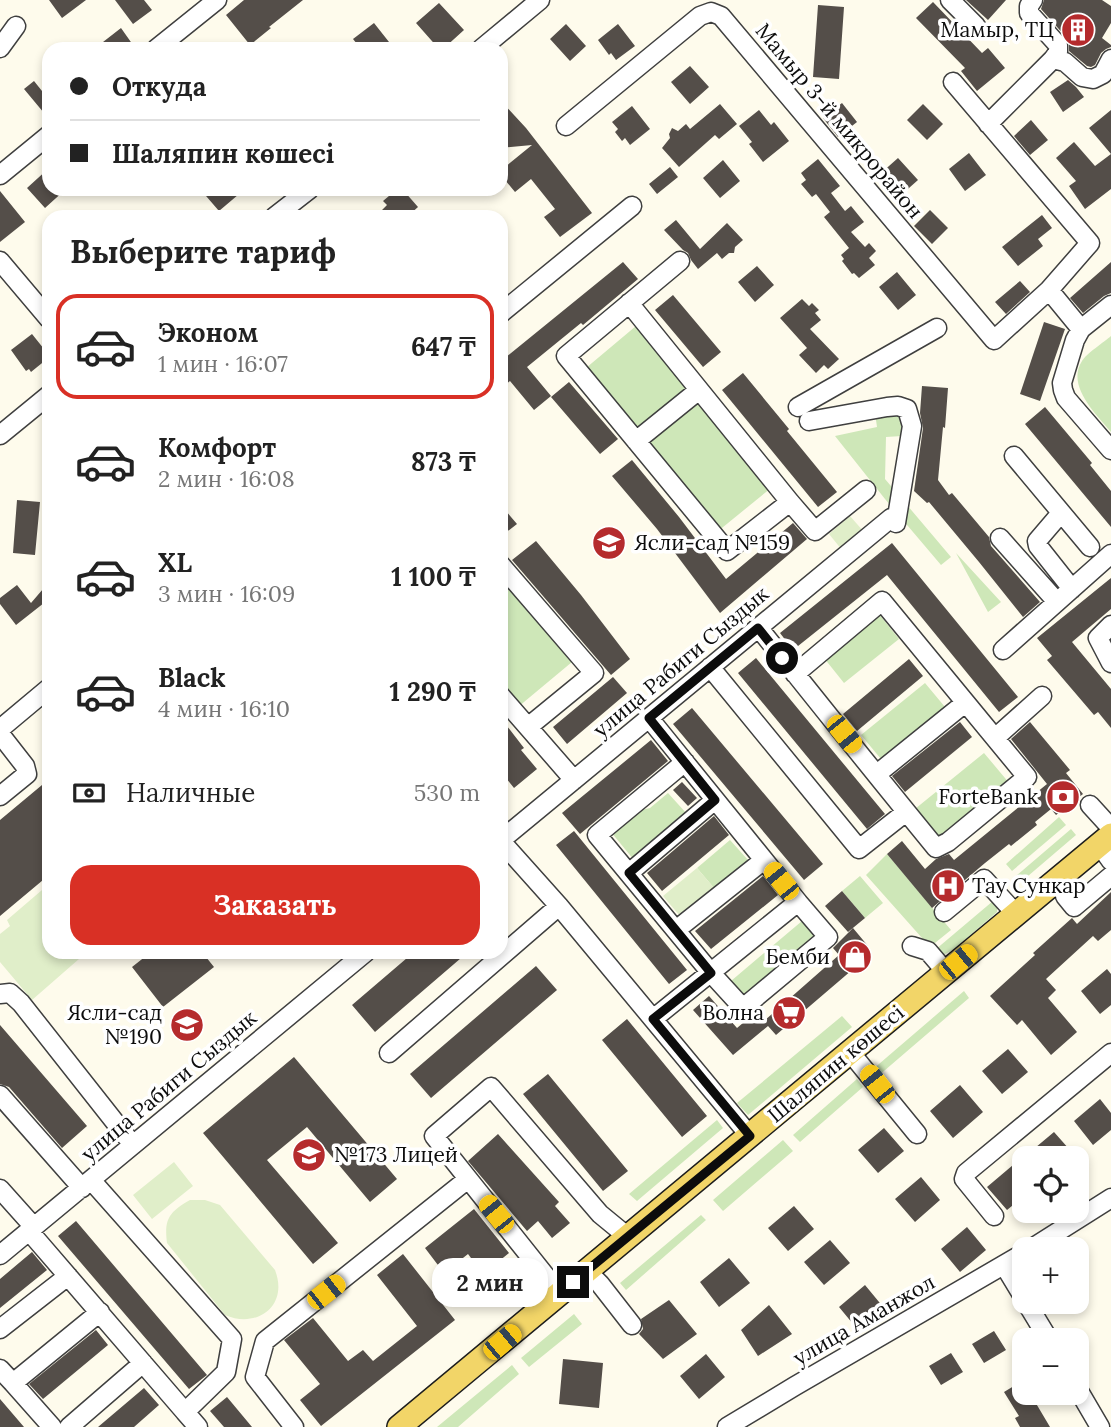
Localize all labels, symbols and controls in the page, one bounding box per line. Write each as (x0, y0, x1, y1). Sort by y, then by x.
building icon: Мамыр, ТЦ (1059, 11, 1097, 49)
place label: Мамыр, ТЦ (940, 16, 1054, 43)
street label: Мамыр 3-й микрорайон (750, 18, 929, 224)
text: Откуда (112, 70, 206, 103)
text: Шаляпин көшесі (112, 137, 334, 170)
text: Выберите тариф (70, 231, 336, 272)
icon: car (74, 315, 137, 378)
text: Эконом (158, 316, 258, 349)
text: 647 ₸ (411, 330, 476, 363)
text: 1 мин · 16:07 (158, 349, 288, 378)
icon: car (74, 430, 137, 493)
text: Комфорт (158, 431, 276, 464)
text: 873 ₸ (411, 445, 476, 478)
text: 2 мин · 16:08 (158, 464, 295, 493)
school or university icon: Ясли-сад №159 (590, 524, 628, 562)
place label: Ясли-сад №159 (634, 529, 790, 556)
icon: car (74, 545, 137, 608)
text: XL (158, 546, 192, 579)
text: 1 100 ₸ (391, 560, 476, 593)
text: 3 мин · 16:09 (158, 579, 295, 608)
street label: улица Рабиги Сыздык (587, 580, 775, 743)
route start (766, 642, 798, 674)
icon: car (74, 660, 137, 723)
text: Black (158, 661, 226, 694)
text: 1 290 ₸ (389, 675, 476, 708)
text: 4 мин · 16:10 (158, 694, 290, 723)
car (823, 711, 866, 757)
icon: cash (70, 774, 108, 812)
text: Наличные (126, 776, 255, 809)
text: 530 m (414, 778, 480, 807)
bank icon: ForteBank (1044, 778, 1082, 816)
place label: ForteBank (938, 783, 1039, 810)
car (760, 858, 803, 904)
button: Заказать (70, 865, 480, 945)
hospital icon: Тау Сункар (929, 867, 967, 905)
place label: Тау Сункар (972, 872, 1086, 899)
shop icon: Бемби (836, 938, 874, 976)
car (936, 941, 981, 983)
place label: Бемби (765, 943, 830, 970)
supermarket icon: Волна (770, 994, 808, 1032)
place label: Ясли-сад №190 (67, 999, 162, 1050)
place label: Волна (702, 999, 764, 1026)
street label: Шаляпин көшесі (762, 999, 909, 1128)
street label: улица Рабиги Сыздык (75, 1004, 263, 1167)
school or university icon: Ясли-сад №190 (168, 1006, 206, 1044)
car (856, 1061, 899, 1107)
school or university icon: №173 Лицей (290, 1136, 328, 1174)
place label: №173 Лицей (334, 1141, 458, 1168)
map controls (1012, 1146, 1089, 1405)
button: locate (1012, 1146, 1089, 1223)
car (475, 1191, 518, 1237)
button: + (1012, 1237, 1089, 1314)
callout: 2 мин (433, 1258, 548, 1306)
route end (557, 1266, 589, 1298)
text: 2 мин (456, 1268, 524, 1297)
street label: улица Аманжол (788, 1268, 940, 1371)
car (303, 1271, 350, 1313)
car (480, 1320, 525, 1364)
button: − (1012, 1328, 1089, 1405)

